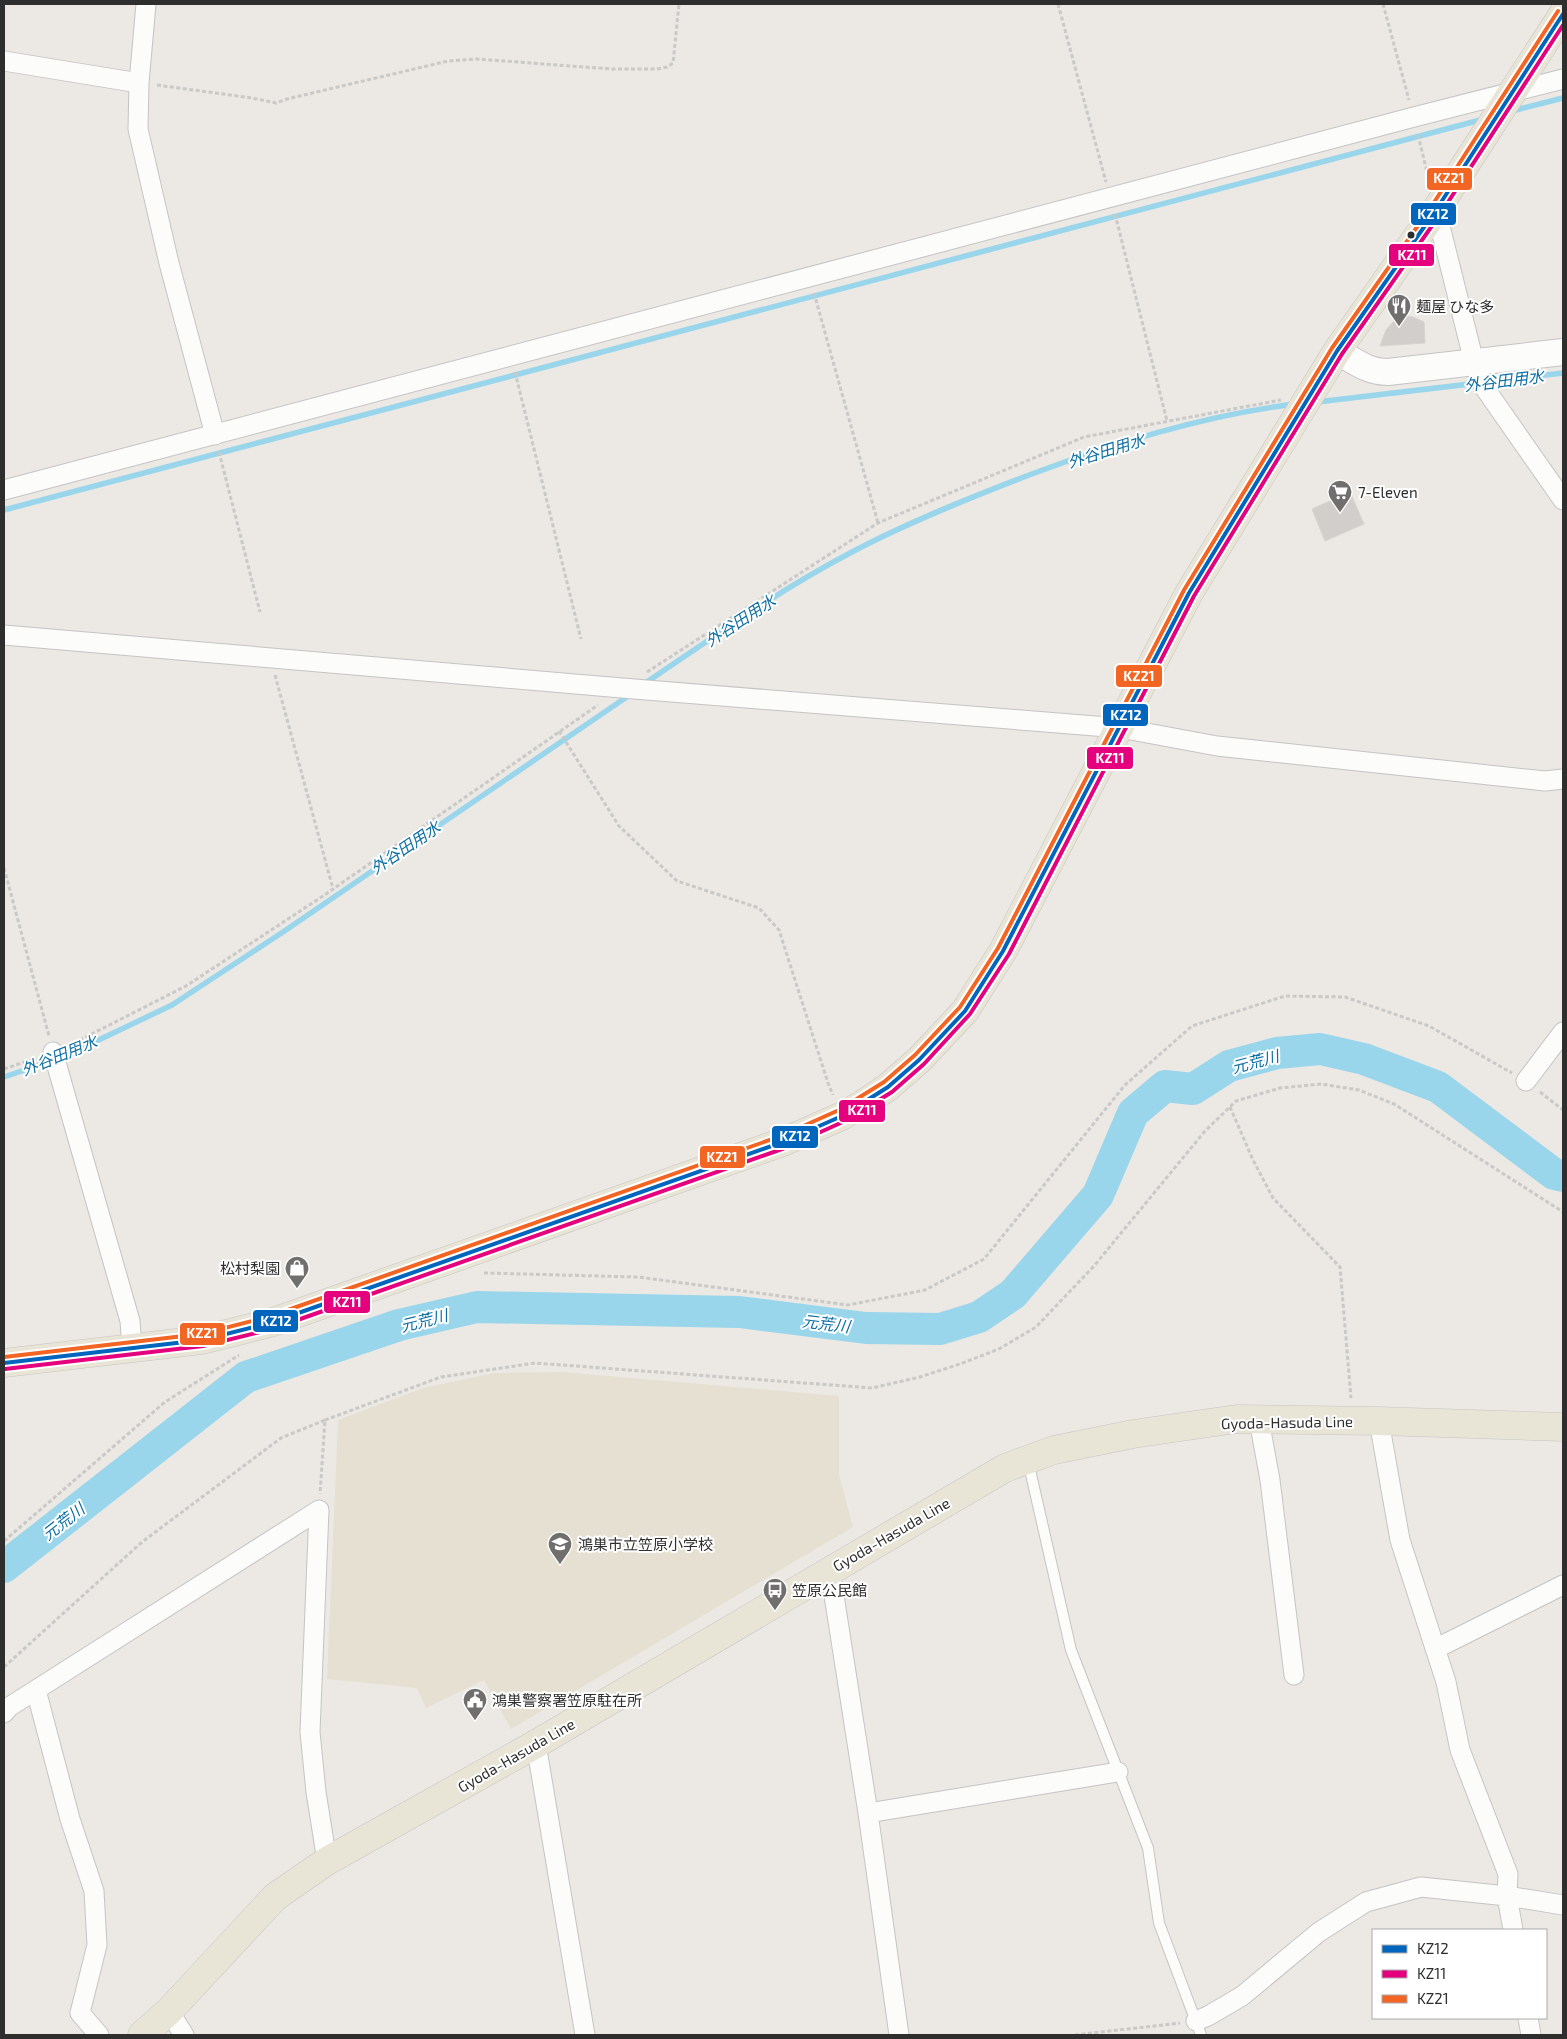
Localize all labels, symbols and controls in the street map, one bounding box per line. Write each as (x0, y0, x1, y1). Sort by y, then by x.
line badge: KZ21 (1426, 167, 1473, 191)
text: KZ21 (1433, 169, 1465, 186)
line badge: KZ12 (1410, 202, 1457, 226)
text: KZ12 (1417, 205, 1449, 222)
unlabelled marker (1406, 230, 1416, 240)
line badge: KZ11 (1388, 243, 1435, 267)
text: KZ11 (1397, 246, 1427, 263)
restaurant icon: 麺屋 ひな多 (1386, 293, 1412, 327)
place label: 麺屋 ひな多 (1416, 297, 1494, 315)
water label: 外谷田用水 (1463, 365, 1547, 394)
water label: 外谷田用水 (1065, 429, 1149, 471)
supermarket icon: 7-Eleven (1327, 479, 1353, 513)
place label: 7-Eleven (1358, 483, 1418, 501)
water label: 外谷田用水 (701, 589, 780, 650)
line badge: KZ21 (1115, 664, 1163, 688)
text: KZ21 (1123, 667, 1155, 684)
line badge: KZ12 (1102, 703, 1149, 727)
text: KZ12 (1110, 706, 1142, 723)
line badge: KZ11 (1086, 746, 1134, 770)
text: KZ11 (1095, 749, 1125, 766)
water label: 外谷田用水 (367, 816, 445, 877)
water label: 外谷田用水 (18, 1030, 101, 1079)
water label: 元荒川 (1229, 1045, 1283, 1076)
line badge: KZ11 (838, 1099, 886, 1123)
text: KZ11 (847, 1101, 877, 1118)
line badge: KZ12 (771, 1125, 819, 1149)
text: KZ12 (779, 1127, 811, 1144)
line badge: KZ21 (699, 1145, 746, 1169)
text: KZ21 (706, 1148, 738, 1165)
shop icon: 松村梨園 (284, 1255, 310, 1289)
place label: 松村梨園 (220, 1259, 280, 1277)
line badge: KZ11 (323, 1290, 371, 1314)
text: KZ11 (332, 1293, 362, 1310)
water label: 元荒川 (398, 1304, 452, 1335)
line badge: KZ12 (252, 1309, 299, 1333)
water label: 元荒川 (801, 1311, 853, 1336)
text: KZ12 (260, 1312, 292, 1329)
line badge: KZ21 (179, 1322, 226, 1346)
text: KZ21 (186, 1324, 218, 1341)
street label: Gyoda-Hasuda Line (1221, 1412, 1353, 1432)
street label: Gyoda-Hasuda Line (829, 1493, 953, 1575)
water label: 元荒川 (38, 1498, 89, 1543)
school or university icon: 鴻巣市立笠原小学校 (547, 1531, 573, 1565)
place label: 鴻巣市立笠原小学校 (578, 1535, 713, 1553)
bus stop icon: 笠原公民館 (762, 1577, 788, 1611)
place label: 笠原公民館 (792, 1581, 867, 1599)
public building icon: 鴻巣警察署笠原駐在所 (462, 1687, 488, 1721)
place label: 鴻巣警察署笠原駐在所 (492, 1691, 642, 1709)
street label: Gyoda-Hasuda Line (454, 1714, 578, 1796)
legend (1372, 1929, 1547, 2019)
text: KZ12 (1417, 1939, 1449, 1957)
text: KZ11 (1417, 1964, 1446, 1982)
text: KZ21 (1417, 1989, 1449, 2007)

